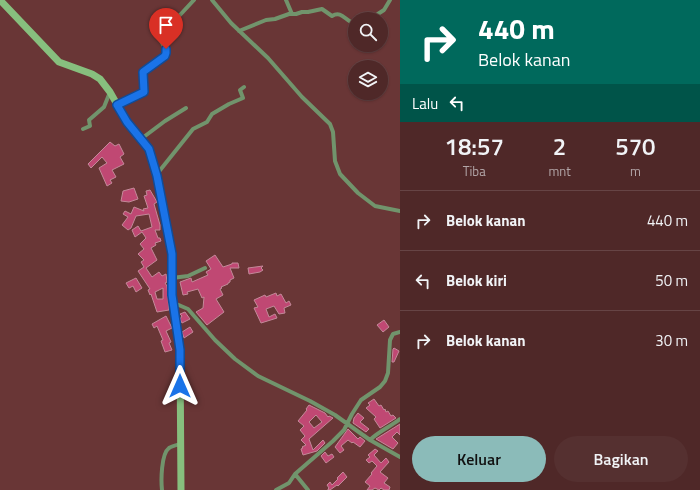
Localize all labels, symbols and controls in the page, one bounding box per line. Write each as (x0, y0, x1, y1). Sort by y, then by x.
text: 440 m (478, 7, 555, 50)
pin (149, 8, 183, 49)
map controls (348, 12, 388, 100)
button: search (348, 12, 388, 52)
icon: arrive (155, 14, 177, 36)
icon: right (412, 16, 464, 68)
text: Belok kanan (478, 46, 570, 73)
button: layers (348, 60, 388, 100)
text: Lalu (412, 92, 438, 115)
icon: left (446, 92, 468, 114)
text: 18:57 (444, 128, 504, 164)
text: 2 (553, 128, 566, 164)
text: 570 (615, 128, 656, 164)
text: Tiba (463, 161, 486, 181)
text: mnt (548, 161, 571, 181)
text: m (630, 161, 641, 181)
text: Belok kanan (446, 209, 526, 232)
text: 440 m (647, 209, 688, 232)
icon: right (412, 210, 434, 232)
text: Belok kiri (446, 269, 507, 292)
text: 50 m (655, 269, 688, 292)
icon: left (412, 270, 434, 292)
text: Belok kanan (446, 329, 526, 352)
text: 30 m (655, 329, 688, 352)
icon: right (412, 330, 434, 352)
position arrow (159, 365, 201, 407)
button: Keluar (412, 436, 546, 482)
button: Bagikan (554, 436, 688, 482)

